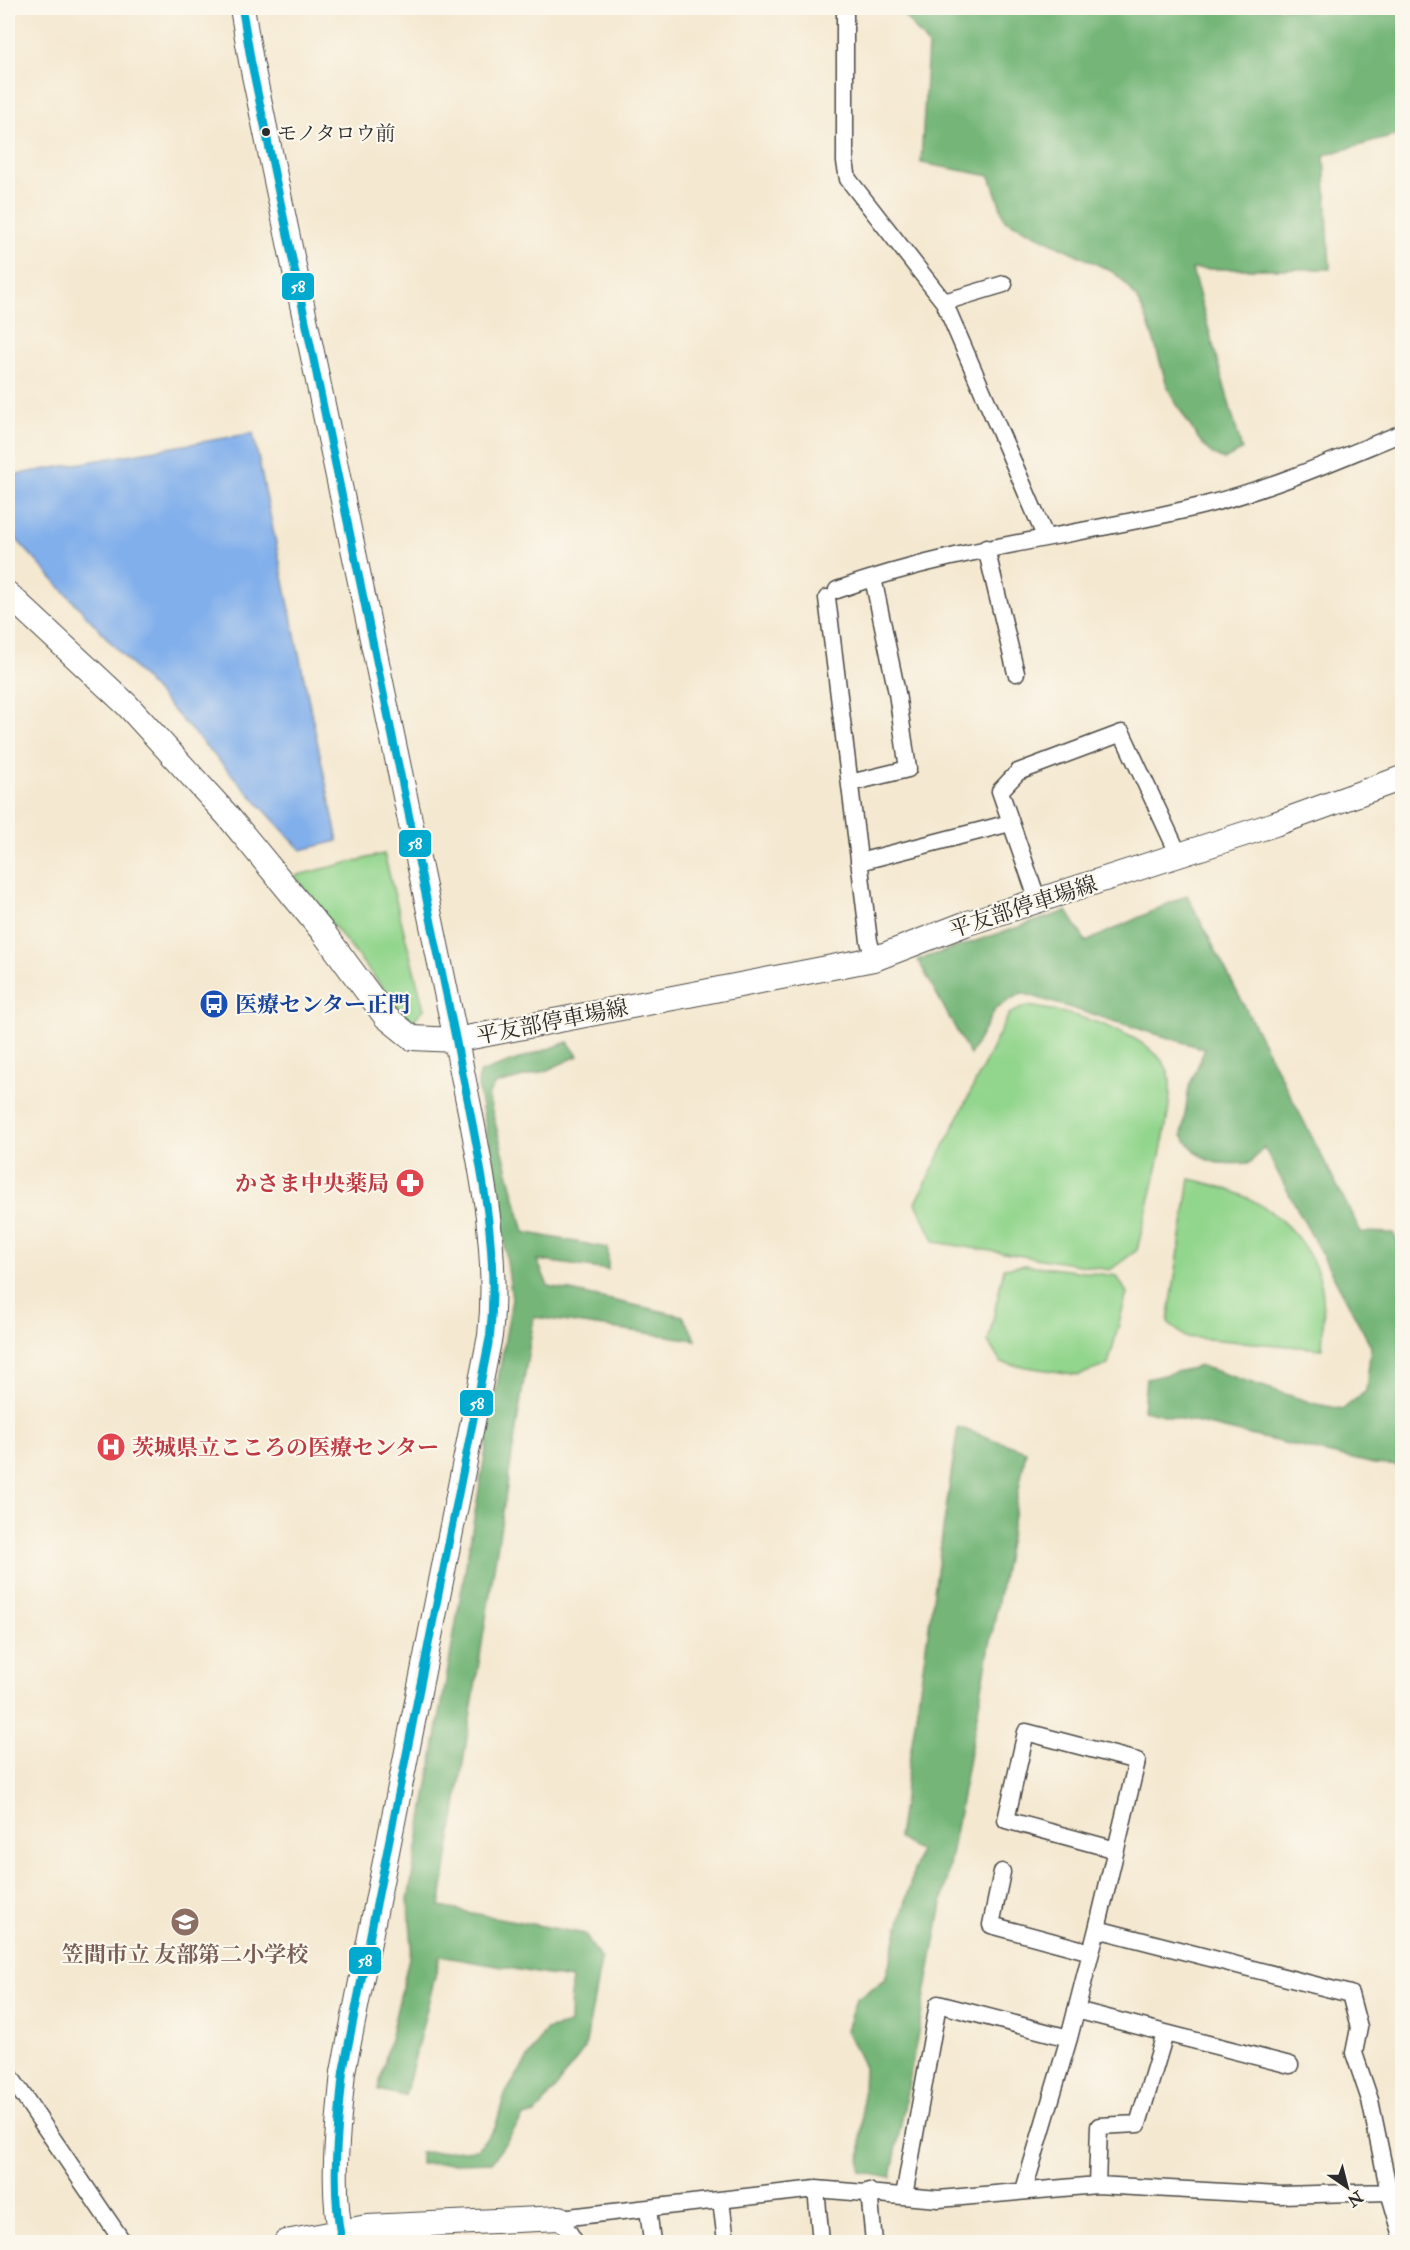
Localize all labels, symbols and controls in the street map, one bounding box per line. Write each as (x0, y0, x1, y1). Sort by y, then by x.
place label: モノタロウ前 (277, 121, 395, 146)
marker: モノタロウ前 (260, 126, 272, 138)
line badge: 58 (281, 272, 315, 301)
text: 58 (291, 277, 306, 297)
line badge: 58 (398, 829, 432, 858)
text: 58 (408, 834, 423, 854)
street label: 平友部停車場線 (946, 870, 1101, 944)
bus stop icon: 医療センター正門 (198, 988, 230, 1020)
place label: 医療センター正門 (235, 991, 410, 1019)
street label: 平友部停車場線 (474, 994, 630, 1050)
pharmacy icon: かさま中央薬局 (394, 1167, 426, 1199)
place label: かさま中央薬局 (235, 1170, 389, 1198)
line badge: 58 (459, 1389, 494, 1417)
text: 58 (470, 1394, 485, 1414)
hospital icon: 茨城県立こころの医療センター (95, 1431, 127, 1463)
place label: 茨城県立こころの医療センター (132, 1434, 439, 1462)
school or university icon: 笠間市立 友部第二小学校 (169, 1906, 201, 1938)
place label: 笠間市立 友部第二小学校 (62, 1941, 308, 1969)
line badge: 58 (348, 1946, 382, 1975)
text: 58 (358, 1951, 373, 1971)
north arrow (1317, 2157, 1377, 2217)
text: N (1343, 2186, 1367, 2211)

